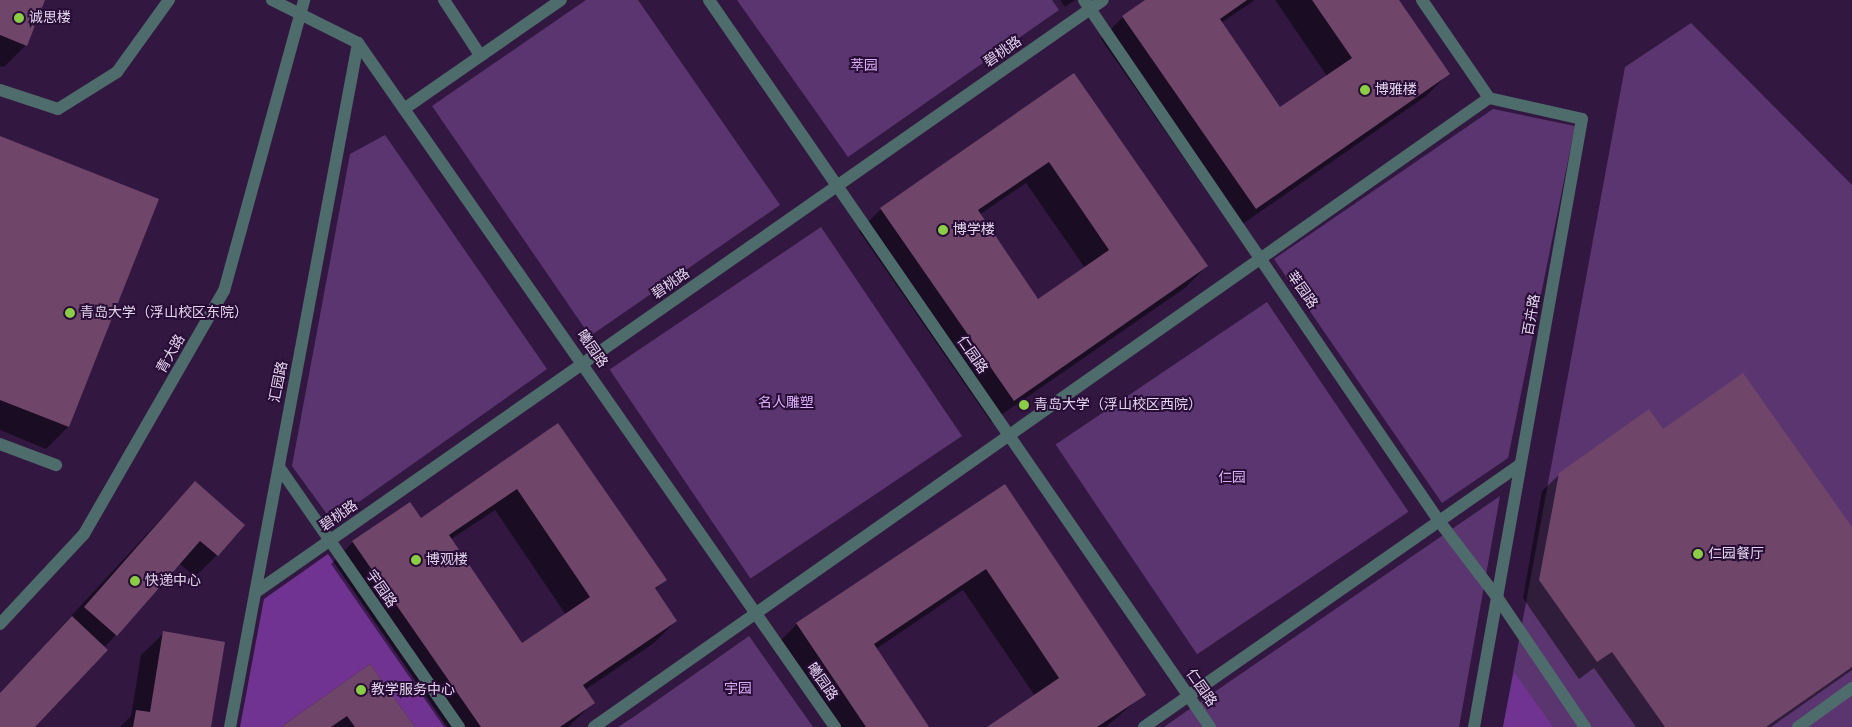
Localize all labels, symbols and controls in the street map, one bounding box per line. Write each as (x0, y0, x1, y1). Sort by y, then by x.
place label: 诚思楼 (29, 10, 71, 26)
marker: 诚思楼 (13, 12, 25, 24)
street label: 碧桃路 (981, 33, 1025, 71)
park label: 萃园 (850, 58, 878, 74)
place label: 博雅楼 (1375, 82, 1417, 98)
marker: 博雅楼 (1359, 84, 1371, 96)
place label: 博学楼 (953, 222, 995, 238)
marker: 博学楼 (937, 224, 949, 236)
street label: 碧桃路 (649, 265, 693, 303)
street label: 莘园路 (1283, 268, 1321, 312)
street label: 百卉路 (1520, 293, 1544, 337)
place label: 青岛大学（浮山校区东院） (80, 305, 248, 321)
marker: 青岛大学（浮山校区东院） (64, 307, 76, 319)
street label: 曦园路 (573, 327, 611, 371)
street label: 青大路 (153, 332, 189, 376)
street label: 仁园路 (953, 333, 991, 377)
street label: 汇园路 (267, 360, 291, 404)
park label: 名人雕塑 (758, 395, 814, 411)
place label: 青岛大学（浮山校区西院） (1034, 397, 1202, 413)
marker: 青岛大学（浮山校区西院） (1018, 399, 1030, 411)
park label: 仁园 (1218, 470, 1246, 486)
street label: 碧桃路 (317, 497, 361, 535)
place label: 仁园餐厅 (1708, 546, 1764, 562)
marker: 仁园餐厅 (1692, 548, 1704, 560)
place label: 博观楼 (426, 552, 468, 568)
marker: 博观楼 (410, 554, 422, 566)
street label: 宇园路 (362, 567, 400, 611)
place label: 快递中心 (145, 573, 201, 589)
marker: 快递中心 (129, 575, 141, 587)
street label: 曦园路 (803, 660, 841, 704)
street label: 仁园路 (1182, 666, 1220, 710)
park label: 宇园 (724, 681, 752, 697)
place label: 教学服务中心 (371, 682, 455, 698)
marker: 教学服务中心 (355, 684, 367, 696)

